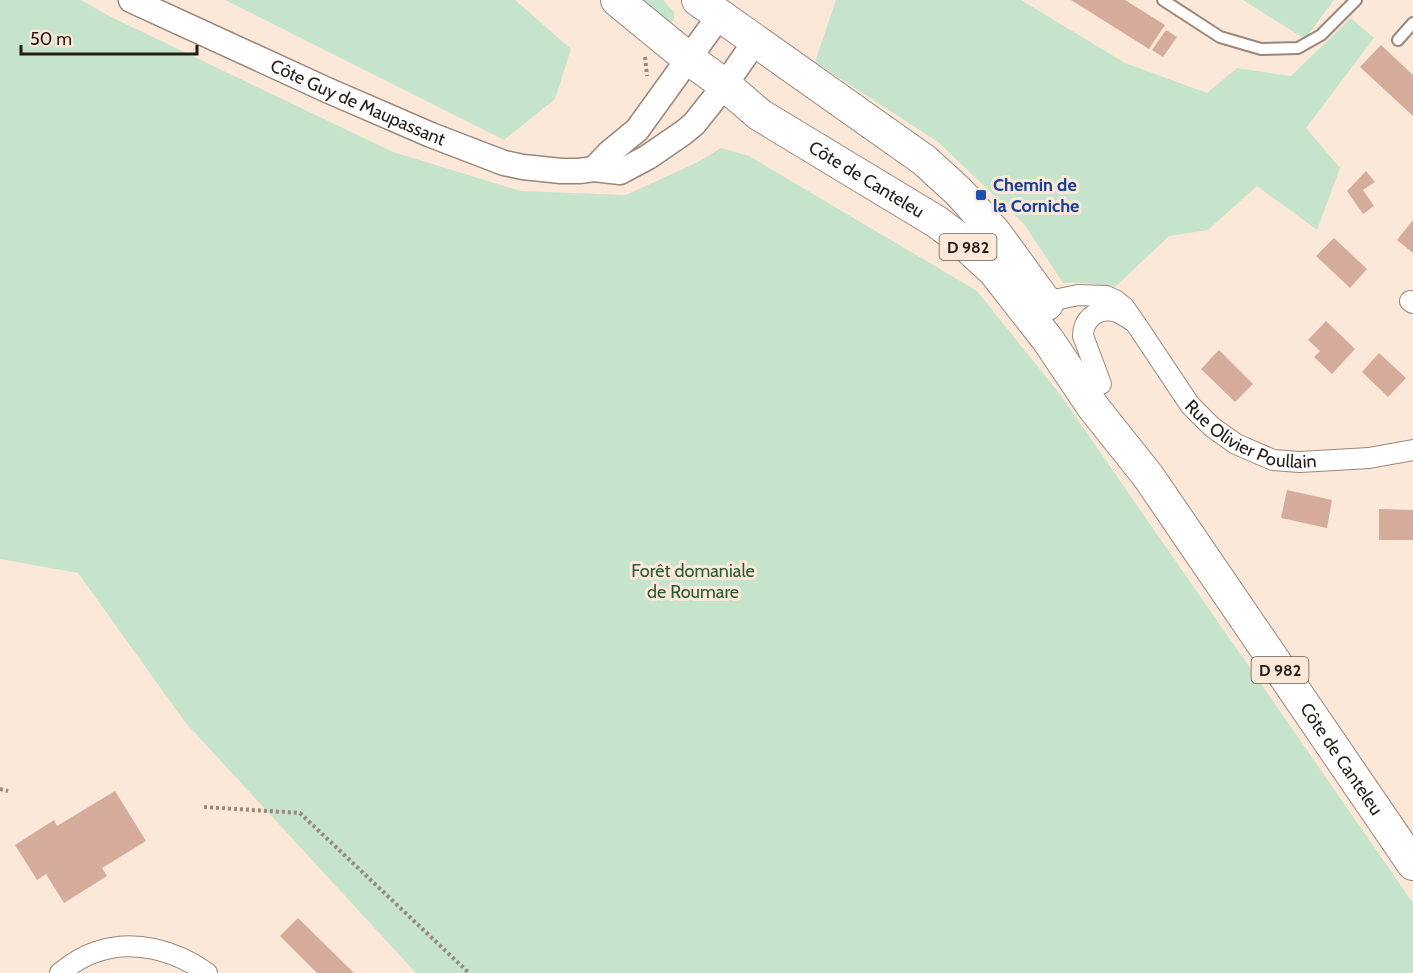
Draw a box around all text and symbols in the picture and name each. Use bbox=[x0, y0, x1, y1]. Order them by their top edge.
scale bar bbox=[21, 18, 196, 56]
text: 50 m bbox=[30, 28, 72, 50]
street label: Côte Guy de Maupassant bbox=[267, 55, 448, 150]
street label: Côte de Canteleu bbox=[805, 136, 928, 223]
place label: Chemin de la Corniche bbox=[993, 174, 1079, 217]
marker: Chemin de la Corniche bbox=[974, 188, 988, 202]
road number: D 982 bbox=[940, 234, 996, 260]
street label: Rue Olivier Poullain bbox=[1180, 395, 1317, 473]
park label: Forêt domaniale de Roumare bbox=[631, 560, 755, 603]
road number: D 982 bbox=[1252, 657, 1308, 683]
street label: Côte de Canteleu bbox=[1295, 699, 1387, 819]

